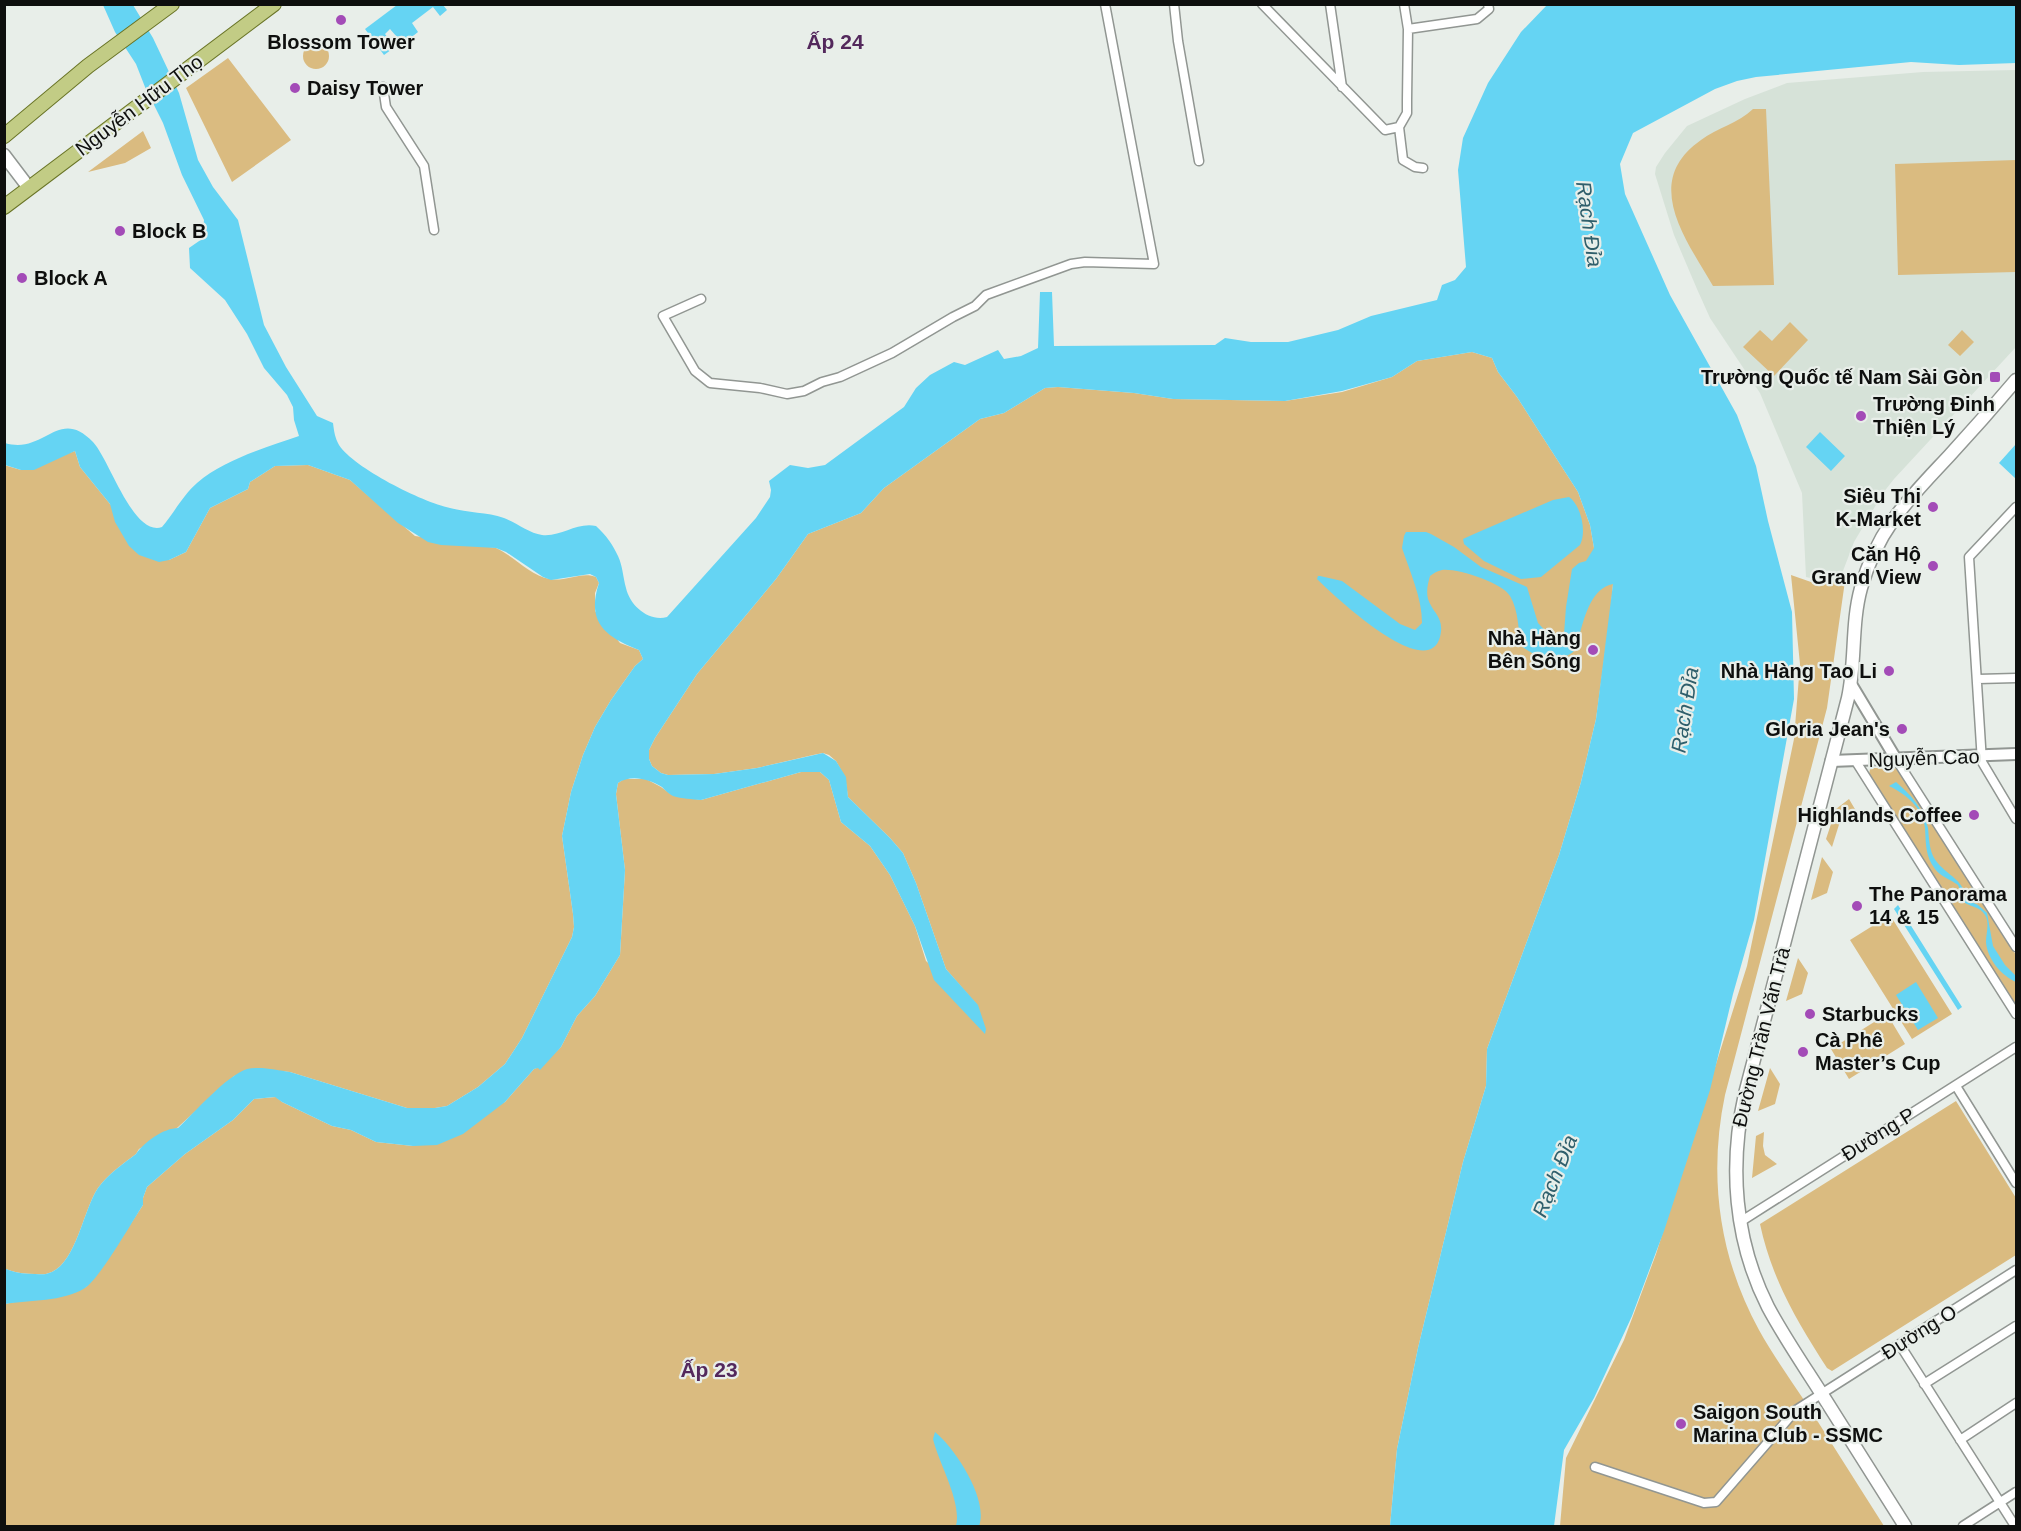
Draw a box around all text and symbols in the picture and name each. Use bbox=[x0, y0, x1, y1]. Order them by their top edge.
marker: Blossom Tower bbox=[334, 13, 348, 27]
district label: Ấp 24 bbox=[806, 30, 864, 53]
place label: Blossom Tower bbox=[267, 31, 415, 53]
street label: Nguyễn Hữu Thọ bbox=[71, 50, 207, 160]
place label: Daisy Tower bbox=[307, 77, 424, 99]
marker: Daisy Tower bbox=[288, 81, 302, 95]
water label: Rạch Đỉa bbox=[1572, 180, 1607, 268]
place label: Block B bbox=[132, 220, 206, 242]
marker: Block B bbox=[113, 224, 127, 238]
place label: Block A bbox=[34, 267, 108, 289]
marker: Block A bbox=[15, 271, 29, 285]
place label: Trường Quốc tế Nam Sài Gòn bbox=[1701, 366, 1983, 388]
marker: Trường Quốc tế Nam Sài Gòn bbox=[1988, 370, 2002, 384]
place label: Trường Đinh Thiện Lý bbox=[1873, 393, 1995, 438]
marker: Trường Đinh Thiện Lý bbox=[1854, 409, 1868, 423]
place label: Siêu Thị K-Market bbox=[1835, 485, 1921, 530]
marker: Siêu Thị K-Market bbox=[1926, 500, 1940, 514]
place label: Căn Hộ Grand View bbox=[1811, 543, 1921, 588]
marker: Căn Hộ Grand View bbox=[1926, 559, 1940, 573]
place label: Nhà Hàng Bên Sông bbox=[1488, 627, 1581, 672]
marker: Nhà Hàng Bên Sông bbox=[1586, 643, 1600, 657]
place label: Nhà Hàng Tao Li bbox=[1721, 660, 1877, 682]
marker: Nhà Hàng Tao Li bbox=[1882, 664, 1896, 678]
water label: Rạch Đỉa bbox=[1666, 665, 1703, 754]
place label: Gloria Jean's bbox=[1765, 718, 1890, 740]
marker: Gloria Jean's bbox=[1895, 722, 1909, 736]
street label: Nguyễn Cao bbox=[1868, 745, 1980, 771]
place label: Highlands Coffee bbox=[1798, 804, 1962, 826]
marker: Highlands Coffee bbox=[1967, 808, 1981, 822]
place label: The Panorama 14 & 15 bbox=[1869, 883, 2008, 928]
marker: The Panorama 14 & 15 bbox=[1850, 899, 1864, 913]
street label: Đường Trần Văn Trà bbox=[1728, 944, 1794, 1129]
place label: Starbucks bbox=[1822, 1003, 1919, 1025]
marker: Starbucks bbox=[1803, 1007, 1817, 1021]
place label: Cà Phê Master’s Cup bbox=[1815, 1029, 1941, 1074]
marker: Cà Phê Master’s Cup bbox=[1796, 1045, 1810, 1059]
street label: Đường P bbox=[1837, 1103, 1919, 1165]
water label: Rạch Đỉa bbox=[1528, 1131, 1581, 1220]
street label: Đường O bbox=[1877, 1300, 1961, 1364]
district label: Ấp 23 bbox=[680, 1358, 738, 1381]
place label: Saigon South Marina Club - SSMC bbox=[1693, 1401, 1883, 1446]
marker: Saigon South Marina Club - SSMC bbox=[1674, 1417, 1688, 1431]

